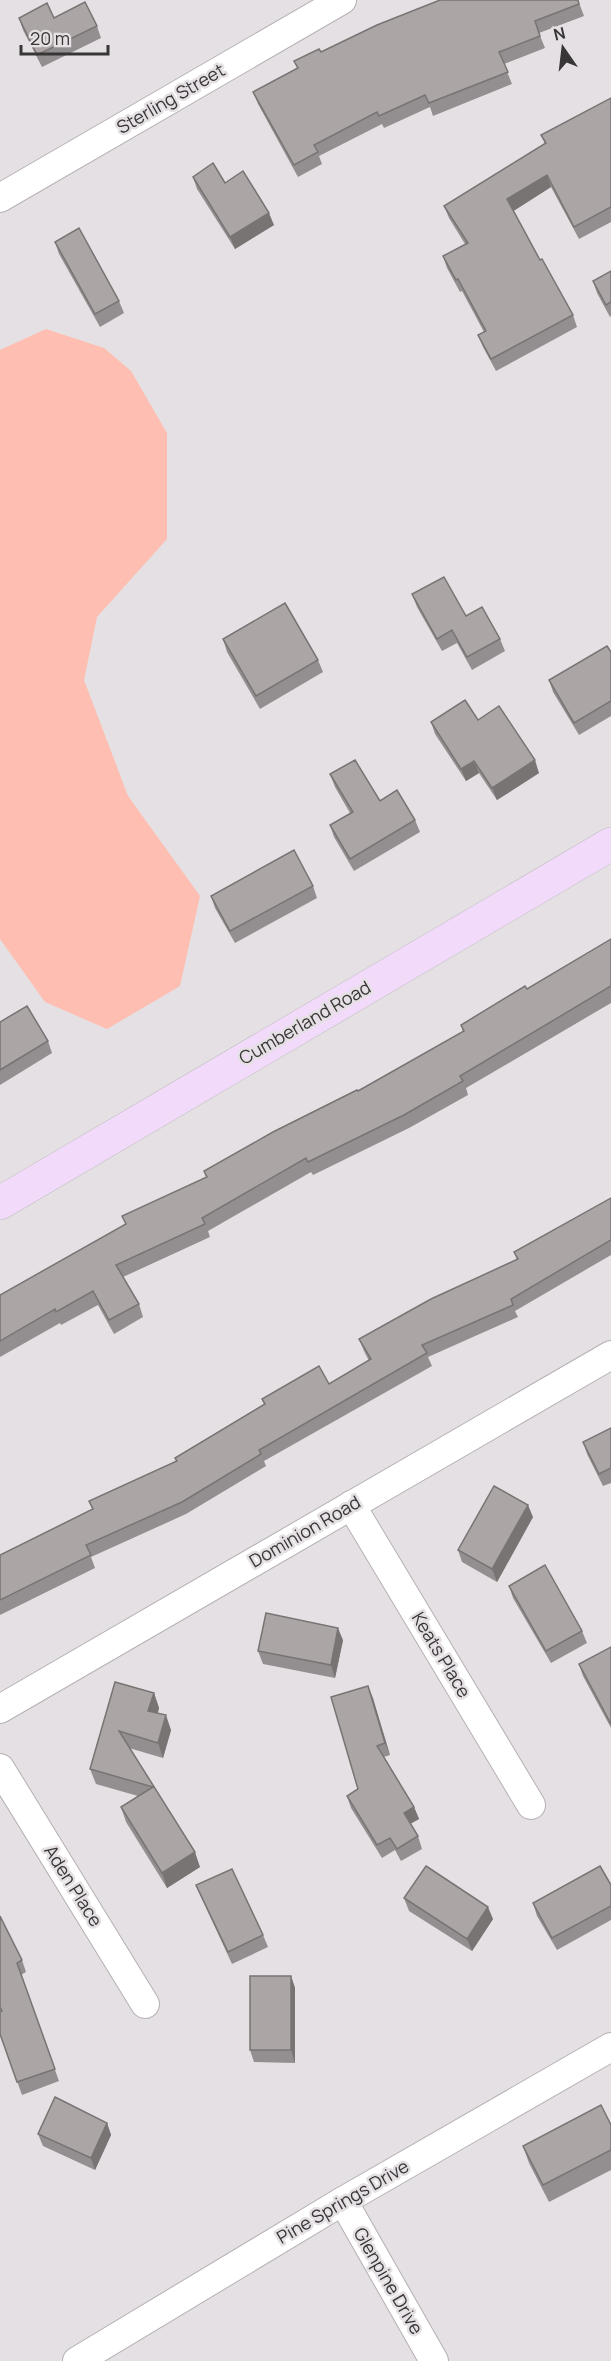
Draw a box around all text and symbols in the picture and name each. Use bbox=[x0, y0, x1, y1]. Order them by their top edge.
scale bar bbox=[21, 18, 108, 56]
north arrow bbox=[533, 18, 593, 78]
text: N bbox=[551, 21, 568, 46]
text: 20 m bbox=[30, 26, 70, 50]
street label: Sterling Street bbox=[112, 57, 229, 139]
street label: Cumberland Road bbox=[234, 975, 375, 1070]
street label: Dominion Road bbox=[245, 1490, 364, 1573]
street label: Keats Place bbox=[407, 1607, 477, 1702]
street label: Aden Place bbox=[39, 1840, 108, 1931]
street label: Pine Springs Drive bbox=[272, 2154, 413, 2249]
street label: Glenpine Drive bbox=[349, 2223, 429, 2338]

